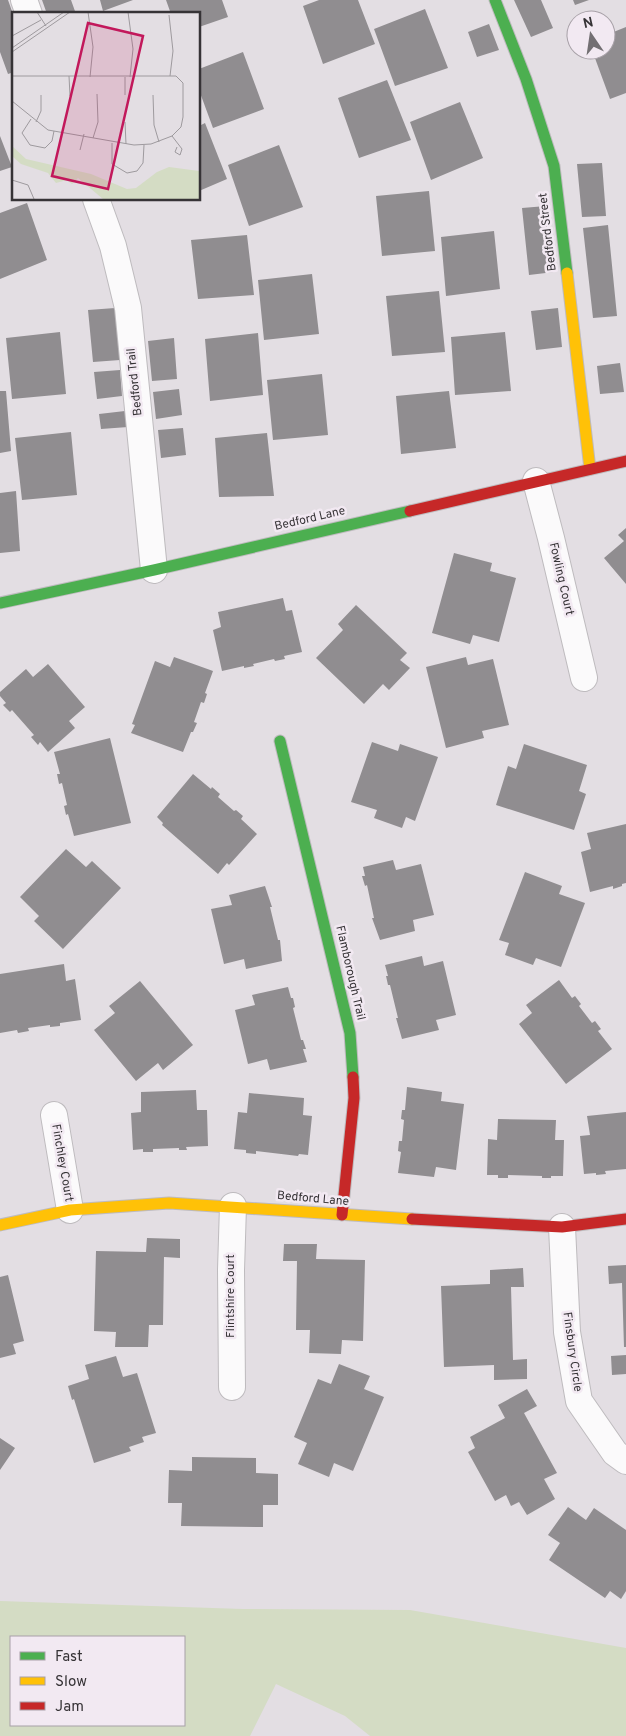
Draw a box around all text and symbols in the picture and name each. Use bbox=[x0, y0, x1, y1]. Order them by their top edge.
north arrow bbox=[566, 10, 616, 60]
inset map bbox=[12, 12, 200, 200]
text: N bbox=[582, 14, 595, 33]
street label: Bedford Street bbox=[535, 192, 561, 272]
street label: Bedford Trail bbox=[123, 347, 147, 417]
street label: Bedford Lane bbox=[273, 503, 347, 535]
street label: Fowling Court bbox=[545, 541, 577, 617]
street label: Flamborough Trail bbox=[331, 924, 369, 1022]
street label: Finchley Court bbox=[47, 1123, 77, 1203]
street label: Bedford Lane bbox=[276, 1188, 350, 1210]
street label: Flintshire Court bbox=[223, 1254, 239, 1338]
street label: Finsbury Circle bbox=[558, 1311, 586, 1393]
legend bbox=[10, 1636, 185, 1726]
text: Fast bbox=[55, 1648, 83, 1667]
text: Slow bbox=[55, 1673, 87, 1692]
text: Jam bbox=[55, 1698, 84, 1717]

